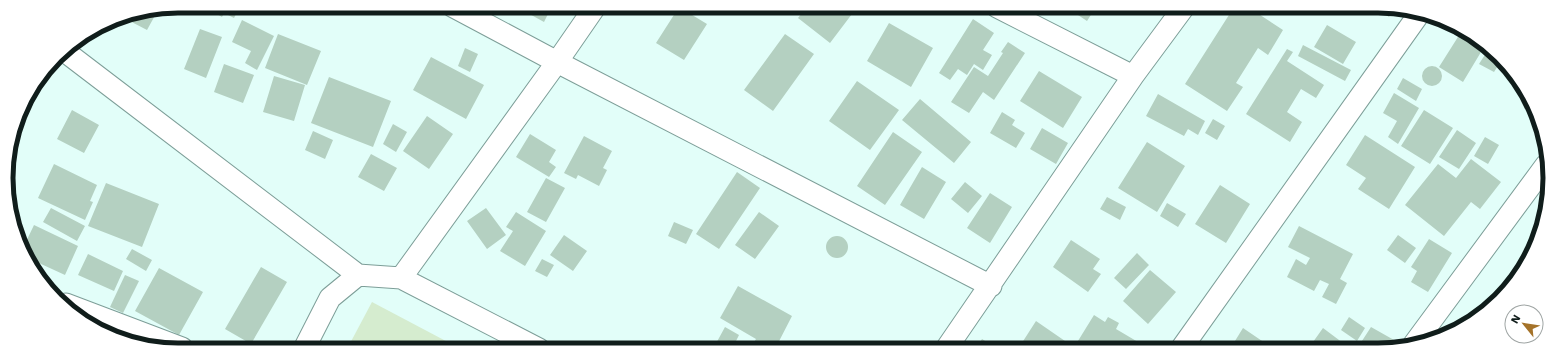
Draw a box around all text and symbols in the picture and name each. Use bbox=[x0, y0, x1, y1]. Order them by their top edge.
north arrow bbox=[1504, 304, 1544, 344]
text: N bbox=[1508, 312, 1523, 326]

